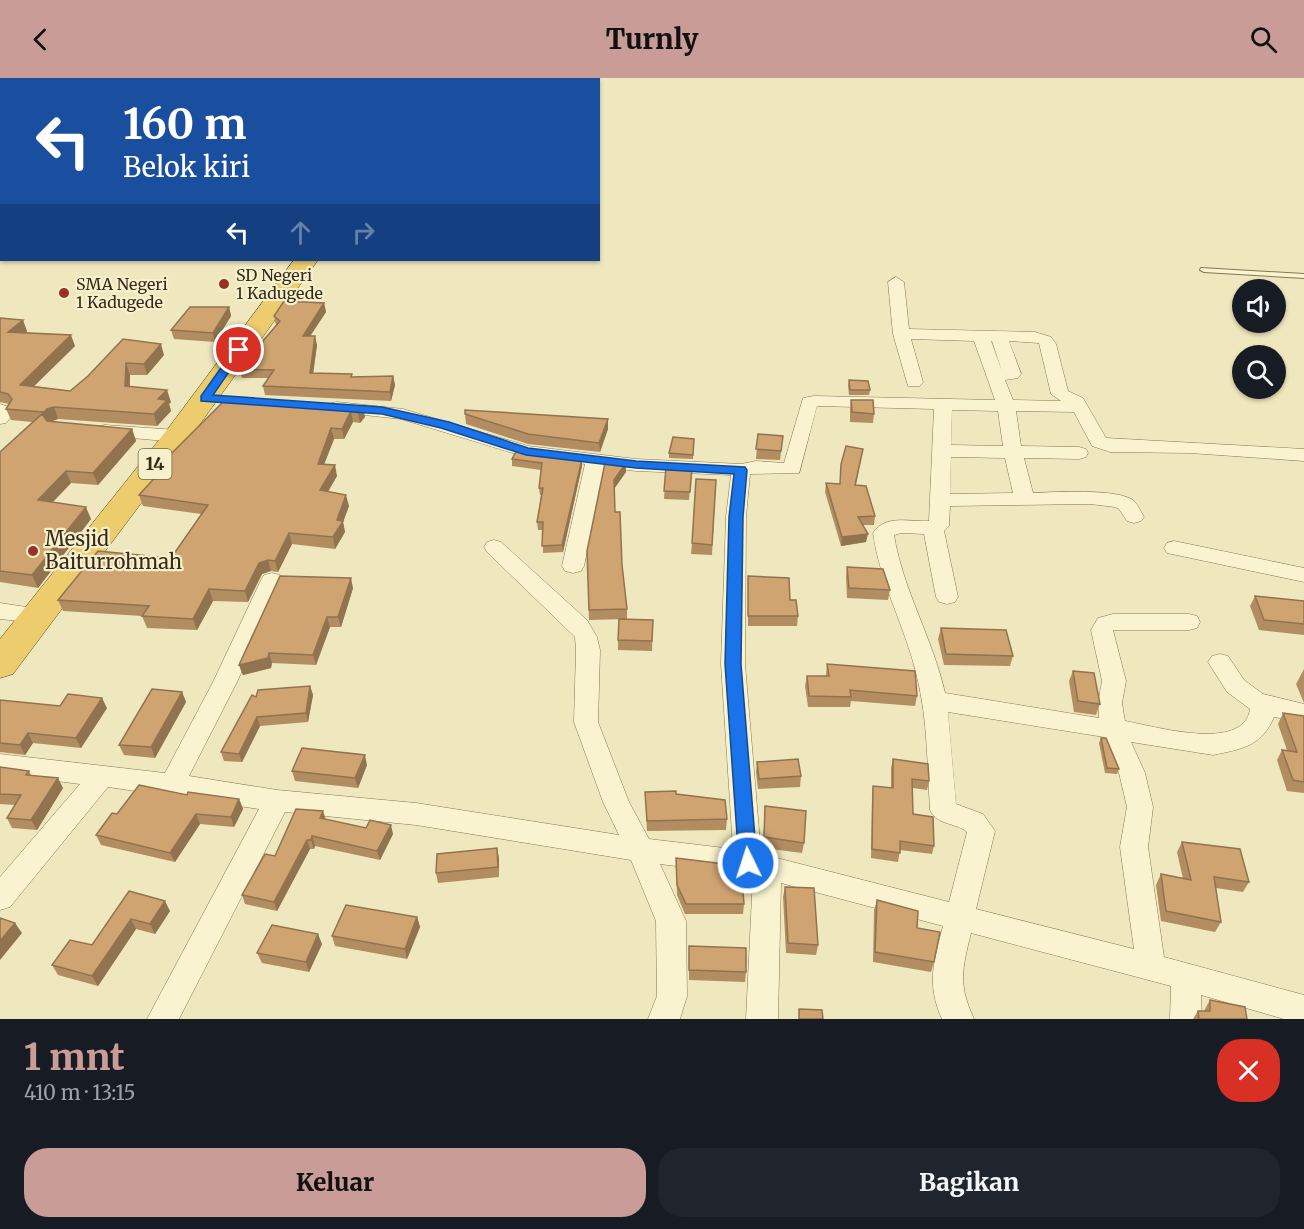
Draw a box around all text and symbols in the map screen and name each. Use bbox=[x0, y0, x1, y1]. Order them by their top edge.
text: Turnly bbox=[606, 22, 698, 56]
icon: back bbox=[24, 23, 57, 56]
icon: search bbox=[1247, 23, 1280, 56]
text: 160 m bbox=[123, 98, 247, 150]
icon: left bbox=[24, 102, 102, 180]
text: Belok kiri bbox=[123, 150, 250, 184]
icon: left bbox=[221, 216, 254, 249]
icon: ahead bbox=[284, 216, 317, 249]
icon: right bbox=[347, 216, 380, 249]
place label: SD Negeri 1 Kadugede bbox=[236, 265, 323, 303]
place label: SMA Negeri 1 Kadugede bbox=[76, 274, 168, 312]
marker: SD Negeri 1 Kadugede bbox=[217, 277, 231, 291]
map controls bbox=[1232, 279, 1286, 399]
button: sound bbox=[1232, 279, 1286, 333]
marker: SMA Negeri 1 Kadugede bbox=[57, 286, 71, 300]
pin bbox=[213, 324, 264, 375]
icon: arrive bbox=[222, 333, 255, 366]
button: search bbox=[1232, 345, 1286, 399]
road number: 14 bbox=[138, 449, 172, 479]
place label: Mesjid Baiturrohmah bbox=[45, 526, 182, 574]
marker: Mesjid Baiturrohmah bbox=[26, 544, 40, 558]
position arrow bbox=[716, 831, 780, 895]
text: 1 mnt bbox=[24, 1035, 125, 1080]
button: close bbox=[1217, 1039, 1280, 1102]
text: 410 m · 13:15 bbox=[24, 1080, 135, 1105]
button: Keluar bbox=[24, 1148, 646, 1217]
button: Bagikan bbox=[658, 1148, 1280, 1217]

